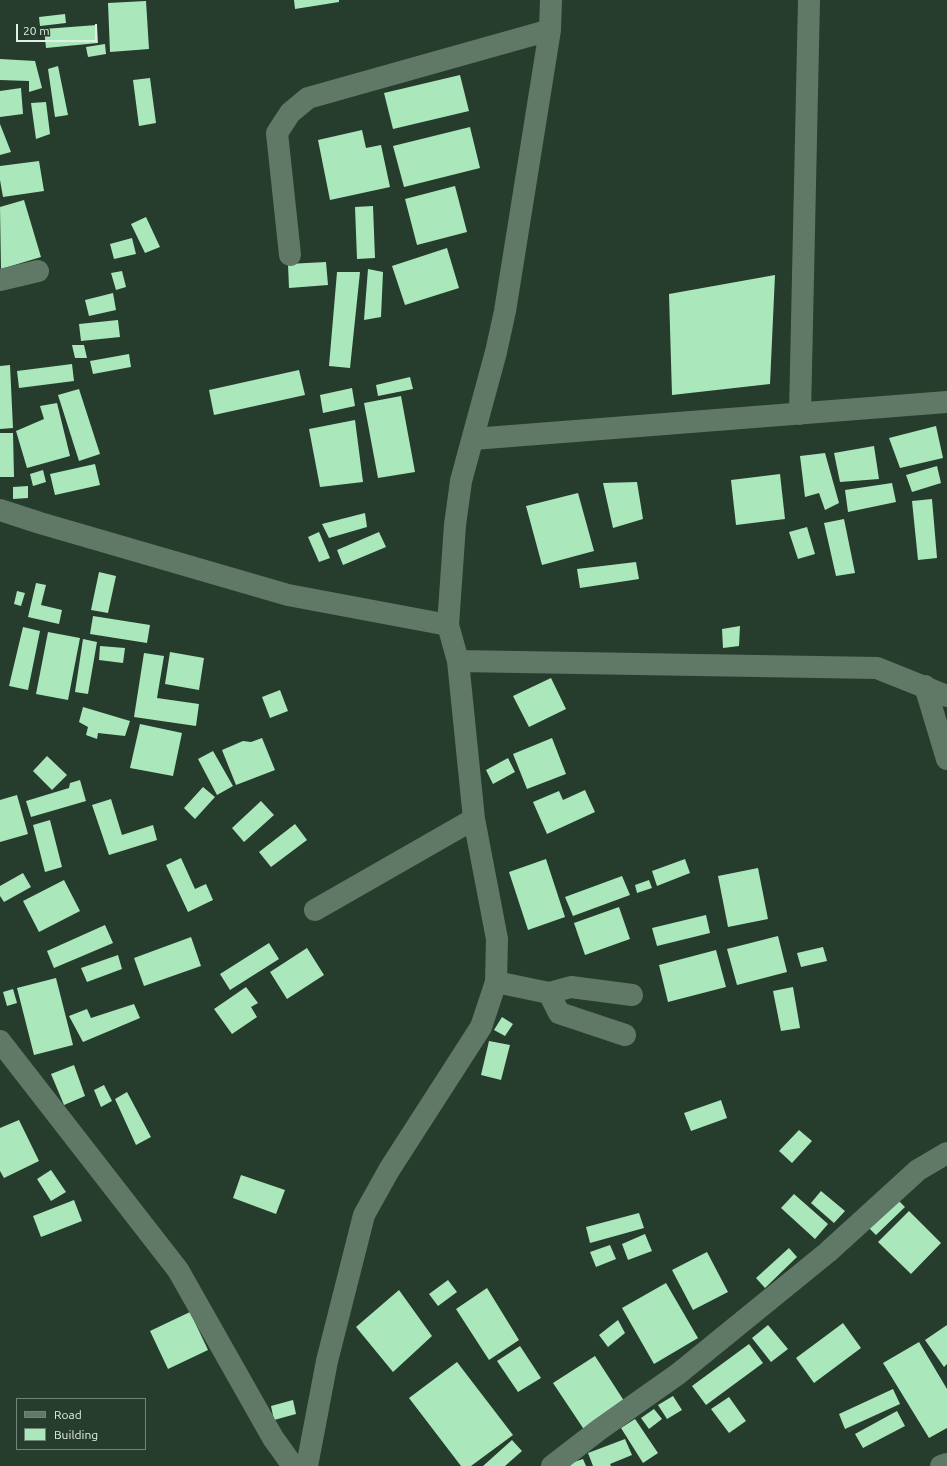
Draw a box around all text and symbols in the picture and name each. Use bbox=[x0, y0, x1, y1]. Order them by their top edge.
scale bar bbox=[18, 16, 99, 42]
text: 20 m bbox=[23, 24, 50, 37]
legend bbox=[16, 1398, 146, 1450]
text: Road bbox=[54, 1408, 82, 1421]
text: Building bbox=[54, 1428, 98, 1441]

